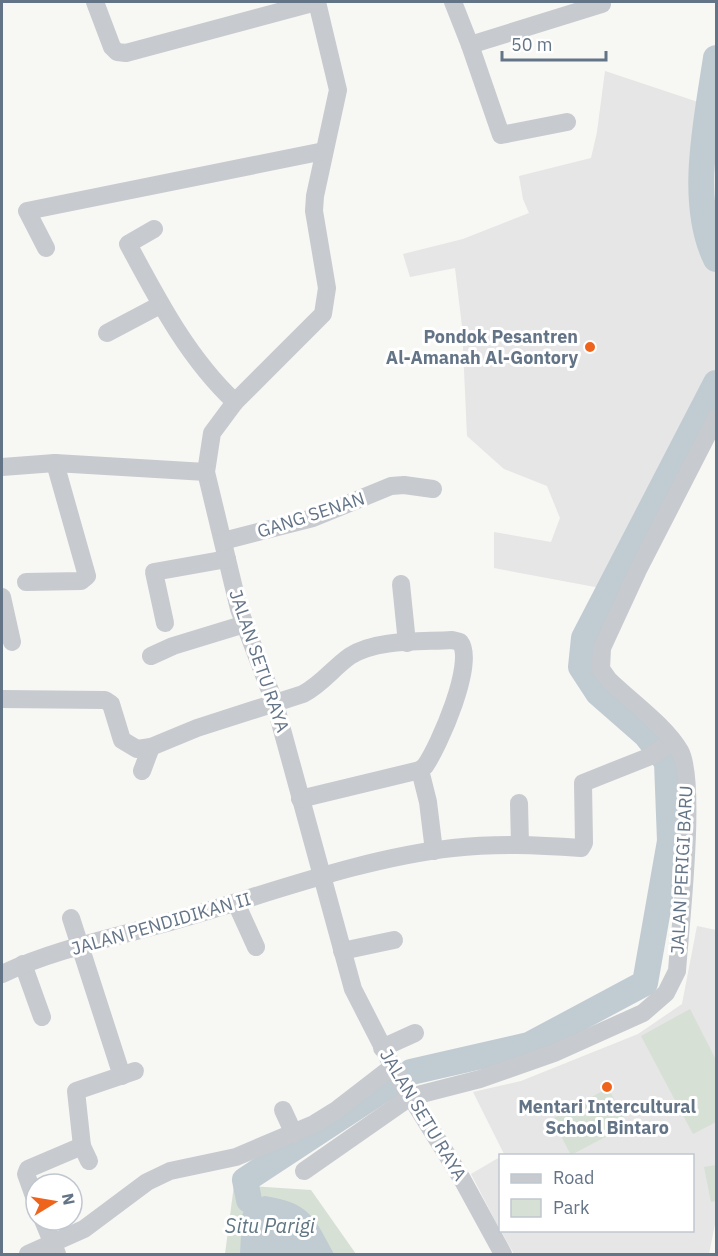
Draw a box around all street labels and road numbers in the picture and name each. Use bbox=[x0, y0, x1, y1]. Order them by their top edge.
street label: GANG SENAN bbox=[254, 486, 367, 543]
street label: JALAN SETU RAYA bbox=[224, 586, 295, 736]
street label: JALAN PERIGI BARU bbox=[666, 785, 697, 955]
street label: JALAN PENDIDIKAN II bbox=[69, 887, 253, 960]
street label: JALAN SETU RAYA bbox=[375, 1045, 472, 1185]

